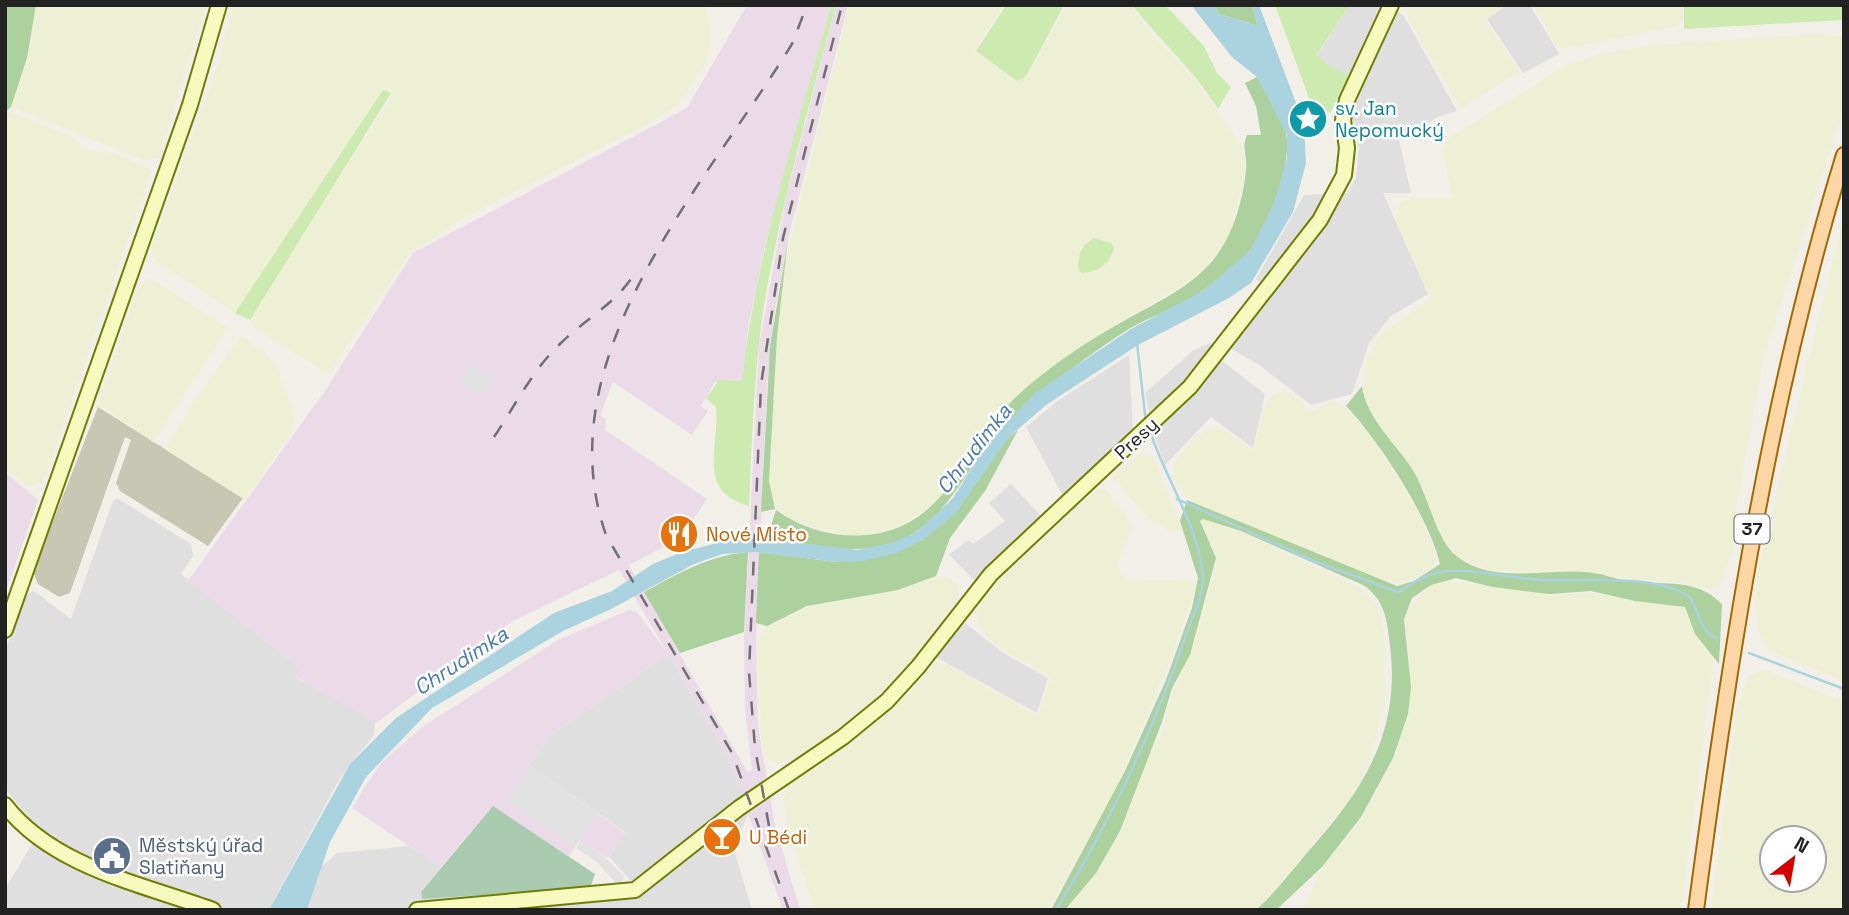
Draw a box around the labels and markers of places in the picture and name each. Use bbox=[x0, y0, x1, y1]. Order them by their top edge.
place label: sv. Jan Nepomucký bbox=[1335, 96, 1444, 143]
place icon: sv. Jan Nepomucký bbox=[1287, 98, 1329, 140]
restaurant icon: Nové Místo bbox=[658, 513, 700, 555]
place label: Nové Místo bbox=[706, 522, 807, 547]
bar icon: U Bédi bbox=[701, 816, 743, 858]
place label: U Bédi bbox=[749, 825, 807, 850]
place label: Městský úřad Slatiňany bbox=[139, 833, 263, 880]
public building icon: Městský úřad Slatiňany bbox=[91, 835, 133, 877]

